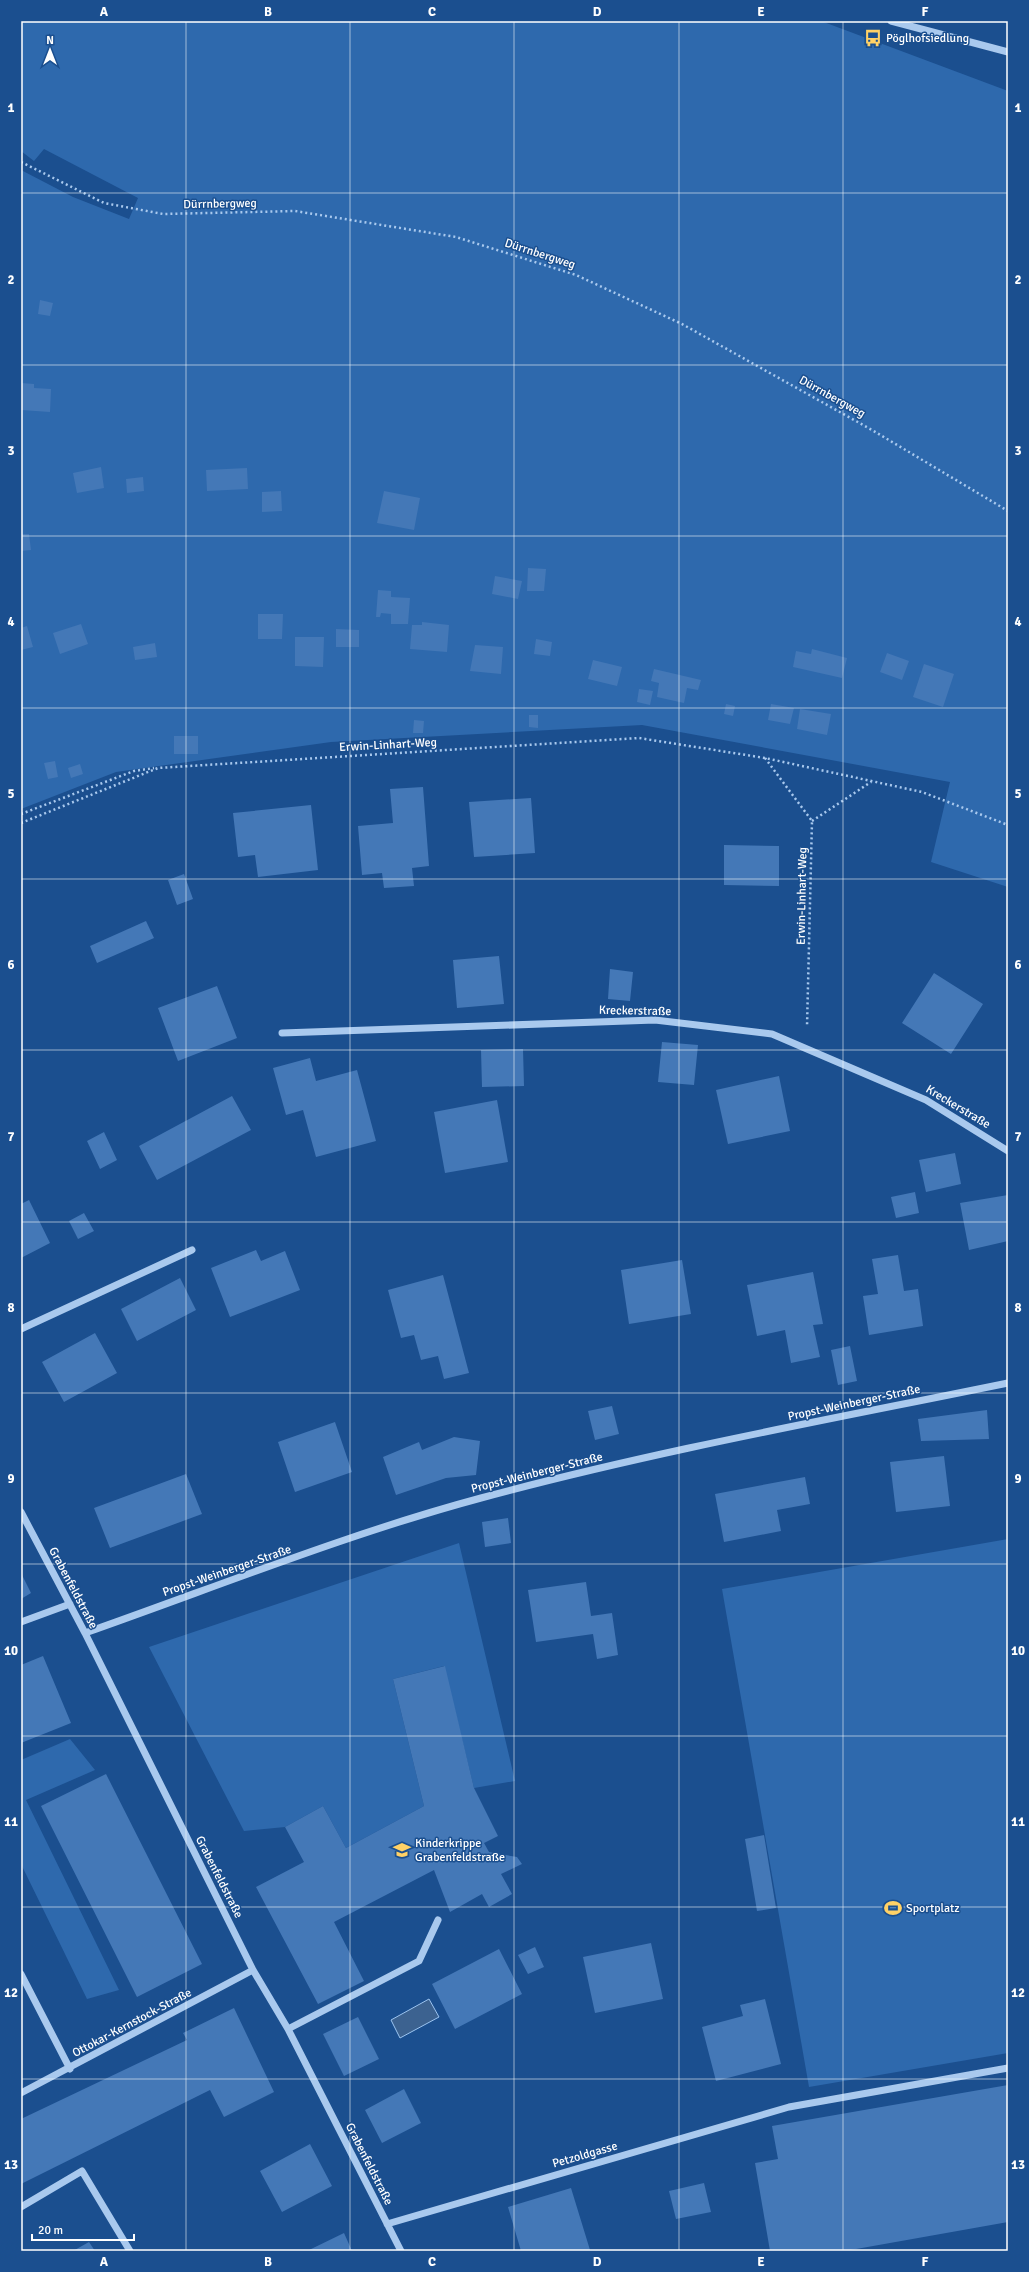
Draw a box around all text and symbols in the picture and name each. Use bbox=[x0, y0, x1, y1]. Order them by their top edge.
text: A bbox=[100, 4, 109, 20]
text: B bbox=[264, 4, 272, 20]
text: C bbox=[428, 4, 436, 20]
text: D bbox=[593, 4, 602, 20]
text: E bbox=[757, 4, 765, 20]
text: F bbox=[922, 4, 929, 20]
bus stop icon: Pöglhofsiedlung bbox=[863, 28, 883, 48]
north arrow bbox=[30, 30, 70, 70]
place label: Pöglhofsiedlung bbox=[886, 31, 969, 46]
text: N bbox=[46, 34, 54, 47]
text: 1 bbox=[7, 100, 15, 116]
text: 1 bbox=[1014, 100, 1022, 116]
street label: Dürrnbergweg bbox=[183, 196, 257, 212]
street label: Dürrnbergweg bbox=[503, 236, 577, 272]
text: 2 bbox=[7, 272, 15, 288]
text: 2 bbox=[1014, 272, 1022, 288]
street label: Dürrnbergweg bbox=[796, 373, 868, 421]
text: 3 bbox=[7, 443, 15, 459]
text: 3 bbox=[1014, 443, 1022, 459]
text: 4 bbox=[7, 614, 15, 630]
text: 4 bbox=[1014, 614, 1022, 630]
street label: Erwin-Linhart-Weg bbox=[339, 735, 437, 755]
text: 5 bbox=[7, 786, 15, 802]
text: 5 bbox=[1014, 786, 1022, 802]
street label: Erwin-Linhart-Weg bbox=[794, 847, 810, 945]
text: 6 bbox=[7, 957, 15, 973]
text: 6 bbox=[1014, 957, 1022, 973]
street label: Kreckerstraße bbox=[599, 1003, 671, 1019]
street label: Kreckerstraße bbox=[923, 1082, 993, 1132]
text: 7 bbox=[7, 1129, 15, 1145]
text: 7 bbox=[1014, 1129, 1022, 1145]
text: 8 bbox=[7, 1300, 15, 1316]
text: 8 bbox=[1014, 1300, 1022, 1316]
street label: Propst-Weinberger-Straße bbox=[786, 1382, 922, 1424]
street label: Propst-Weinberger-Straße bbox=[470, 1449, 604, 1497]
text: 9 bbox=[7, 1471, 15, 1487]
text: 9 bbox=[1014, 1471, 1022, 1487]
street label: Propst-Weinberger-Straße bbox=[161, 1542, 293, 1600]
street label: Grabenfeldstraße bbox=[45, 1545, 101, 1631]
text: 10 bbox=[4, 1643, 18, 1659]
text: 10 bbox=[1011, 1643, 1025, 1659]
text: 11 bbox=[4, 1814, 18, 1830]
text: 11 bbox=[1011, 1814, 1025, 1830]
street label: Grabenfeldstraße bbox=[192, 1833, 246, 1921]
place label: Kinderkrippe Grabenfeldstraße bbox=[415, 1836, 505, 1865]
school or university icon: Kinderkrippe Grabenfeldstraße bbox=[392, 1840, 412, 1860]
sports icon: Sportplatz bbox=[883, 1898, 903, 1918]
place label: Sportplatz bbox=[906, 1901, 960, 1916]
text: 12 bbox=[4, 1985, 18, 2001]
street label: Ottokar-Kernstock-Straße bbox=[70, 1985, 194, 2061]
text: 12 bbox=[1011, 1985, 1025, 2001]
street label: Grabenfeldstraße bbox=[342, 2120, 396, 2208]
street label: Petzoldgasse bbox=[551, 2139, 619, 2171]
text: 13 bbox=[4, 2157, 18, 2173]
text: 13 bbox=[1011, 2157, 1025, 2173]
scale bar bbox=[32, 2216, 134, 2242]
text: 20 m bbox=[38, 2223, 63, 2238]
text: A bbox=[100, 2254, 109, 2270]
text: B bbox=[264, 2254, 272, 2270]
text: C bbox=[428, 2254, 436, 2270]
text: D bbox=[593, 2254, 602, 2270]
text: E bbox=[757, 2254, 765, 2270]
text: F bbox=[922, 2254, 929, 2270]

